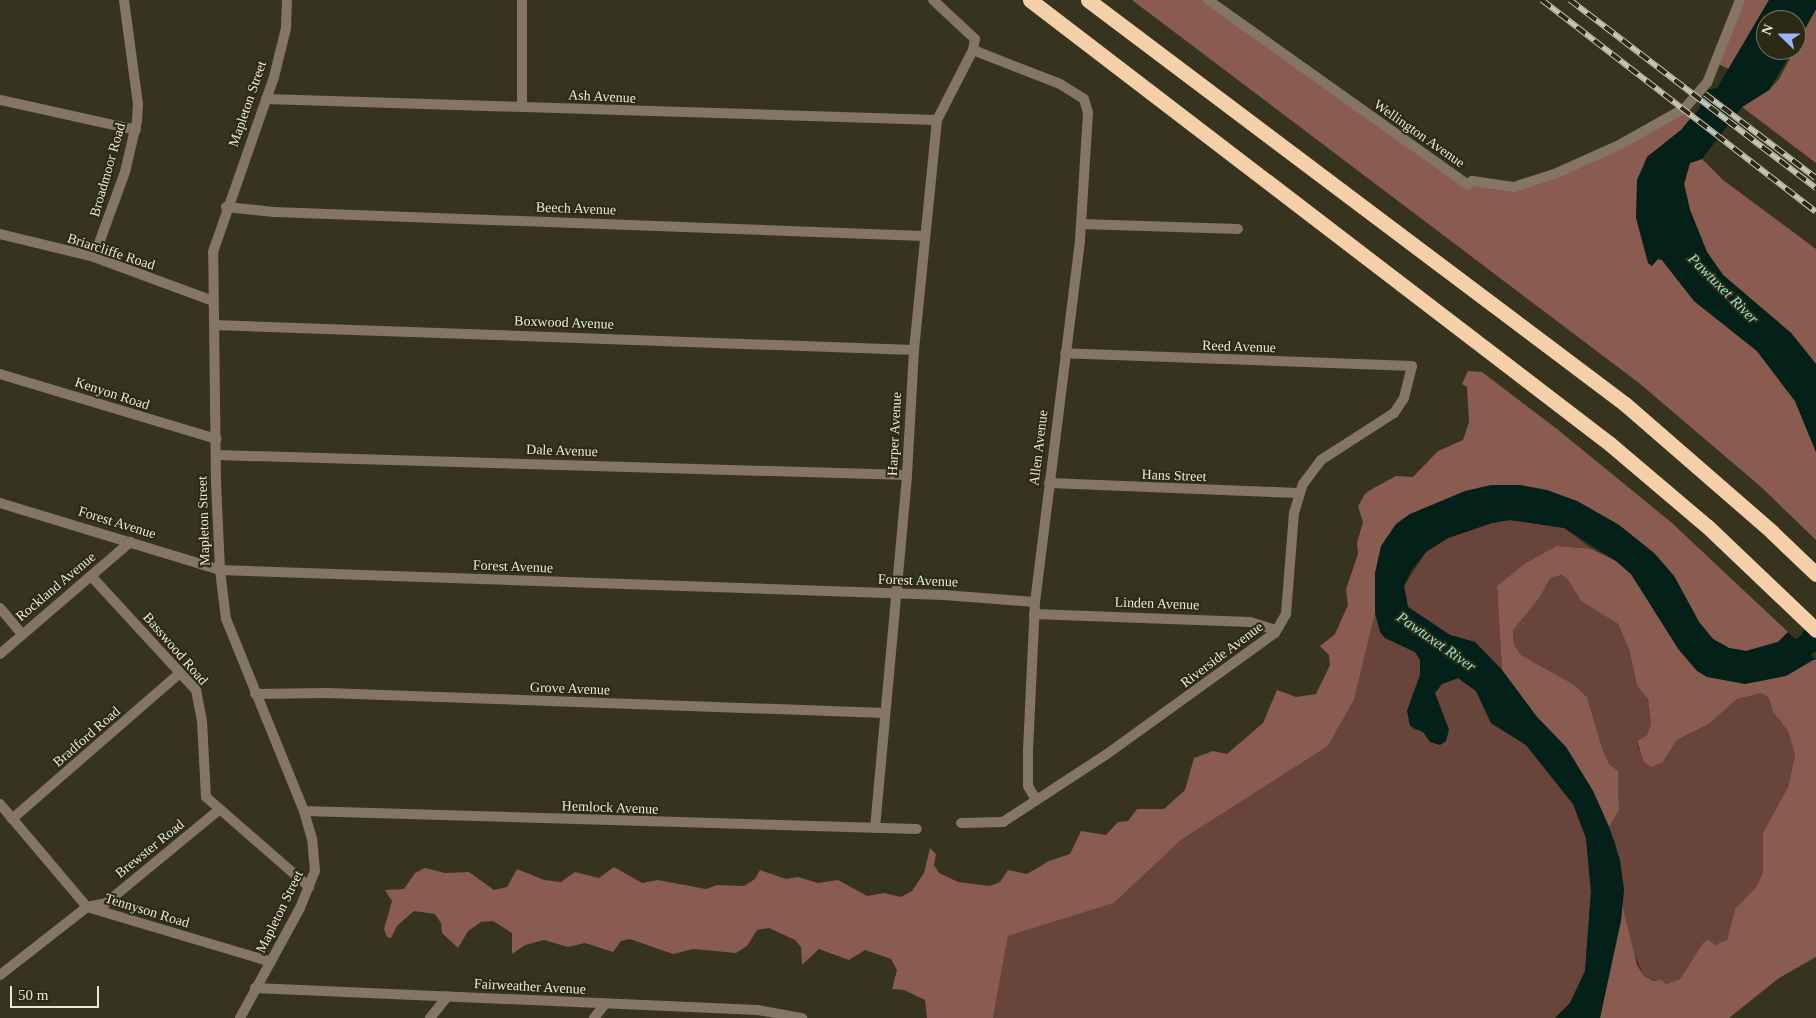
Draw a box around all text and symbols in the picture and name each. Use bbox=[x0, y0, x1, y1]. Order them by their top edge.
north arrow bbox=[1756, 10, 1806, 60]
text: N bbox=[1759, 22, 1776, 37]
street label: Mapleton Street bbox=[225, 59, 271, 149]
street label: Ash Avenue bbox=[567, 87, 637, 107]
street label: Wellington Avenue bbox=[1370, 96, 1468, 172]
street label: Broadmoor Road bbox=[87, 121, 129, 219]
street label: Beech Avenue bbox=[535, 199, 617, 219]
street label: Briarcliffe Road bbox=[65, 230, 157, 274]
water label: Pawtuxet River bbox=[1684, 250, 1762, 328]
street label: Boxwood Avenue bbox=[514, 313, 614, 333]
street label: Reed Avenue bbox=[1201, 337, 1277, 357]
street label: Kenyon Road bbox=[73, 374, 151, 414]
street label: Harper Avenue bbox=[884, 391, 906, 477]
street label: Allen Avenue bbox=[1026, 409, 1052, 487]
street label: Dale Avenue bbox=[526, 441, 598, 461]
street label: Hans Street bbox=[1141, 466, 1207, 486]
street label: Mapleton Street bbox=[194, 476, 214, 566]
street label: Forest Avenue bbox=[76, 503, 158, 543]
street label: Rockland Avenue bbox=[12, 549, 100, 625]
street label: Forest Avenue bbox=[472, 557, 554, 577]
street label: Forest Avenue bbox=[877, 571, 959, 591]
street label: Linden Avenue bbox=[1114, 594, 1200, 614]
water label: Pawtuxet River bbox=[1393, 608, 1479, 676]
street label: Basswood Road bbox=[139, 609, 211, 689]
street label: Riverside Avenue bbox=[1177, 618, 1267, 692]
street label: Grove Avenue bbox=[529, 679, 611, 699]
street label: Bradford Road bbox=[50, 703, 124, 771]
street label: Hemlock Avenue bbox=[561, 798, 659, 818]
street label: Brewster Road bbox=[112, 816, 188, 882]
street label: Mapleton Street bbox=[253, 868, 307, 956]
street label: Tennyson Road bbox=[103, 890, 191, 932]
scale bar bbox=[12, 976, 101, 1008]
street label: Fairweather Avenue bbox=[473, 976, 587, 998]
text: 50 m bbox=[18, 987, 48, 1003]

